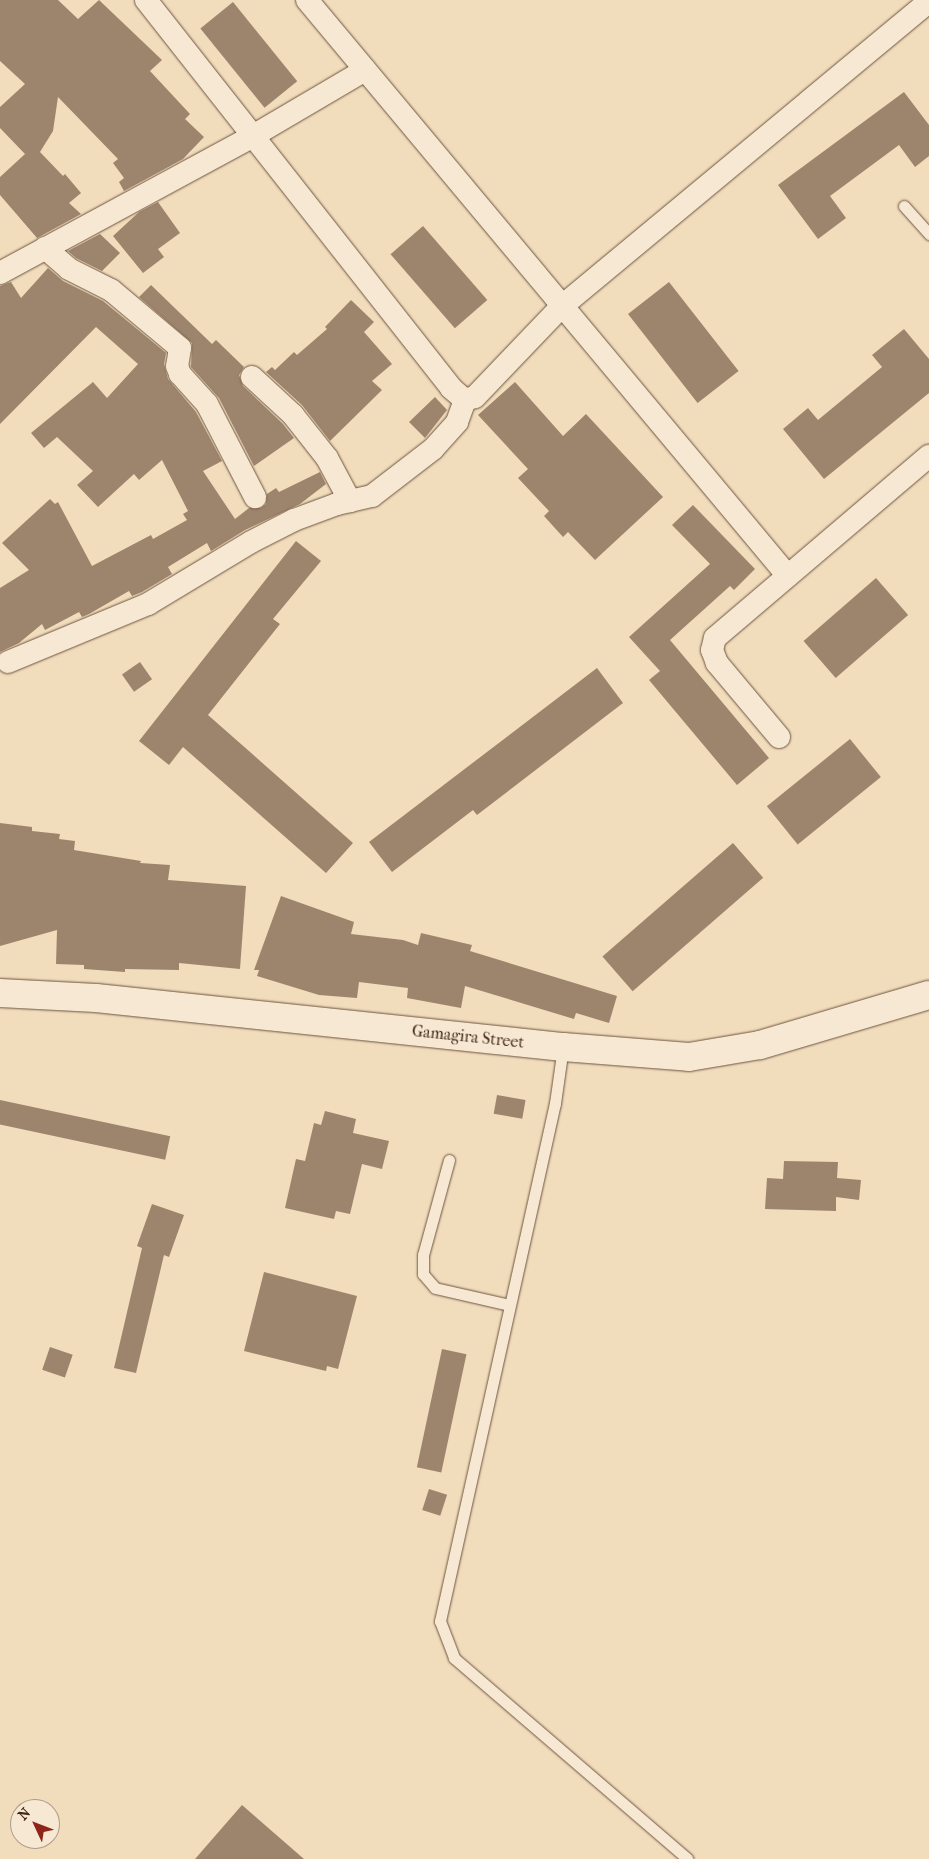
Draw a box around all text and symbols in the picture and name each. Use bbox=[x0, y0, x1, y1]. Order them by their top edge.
street label: Gamagira Street bbox=[411, 1022, 525, 1052]
north arrow bbox=[10, 1799, 60, 1849]
text: N bbox=[15, 1804, 34, 1824]

